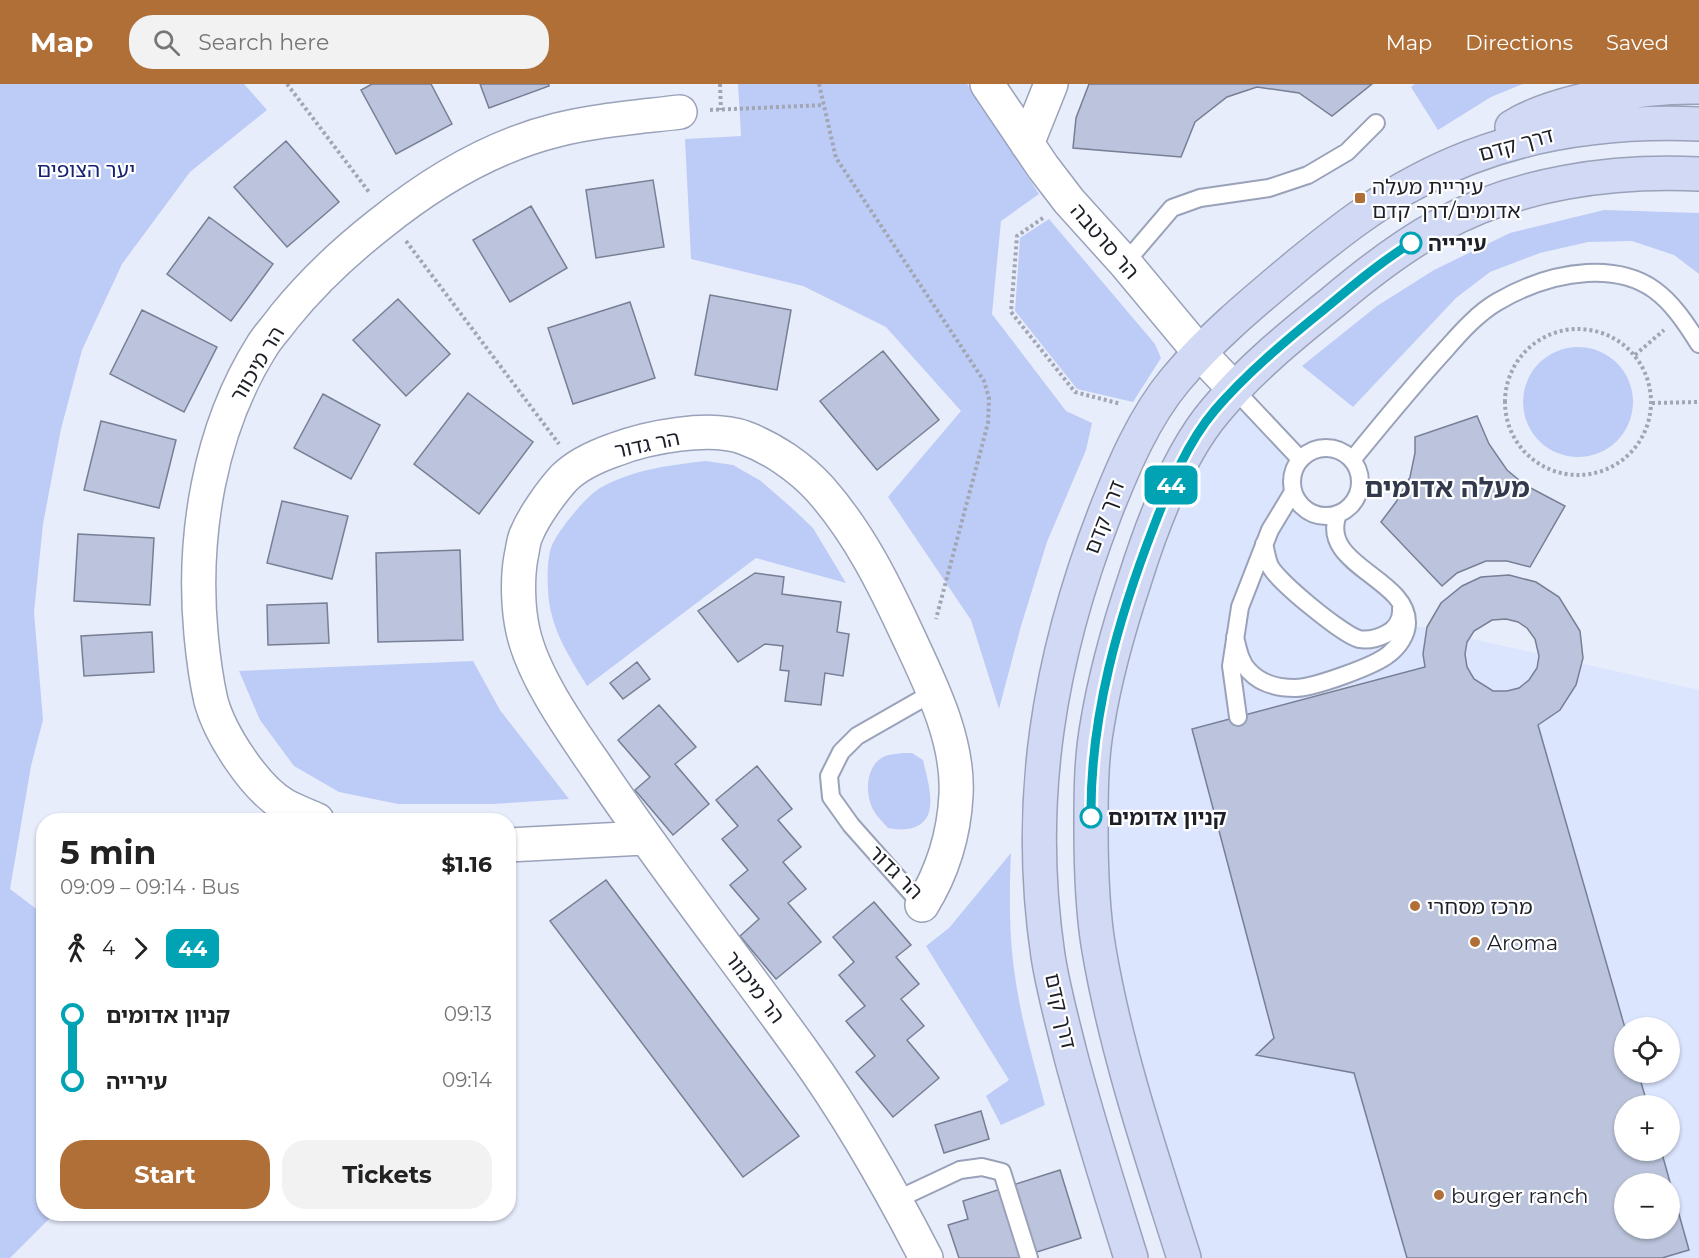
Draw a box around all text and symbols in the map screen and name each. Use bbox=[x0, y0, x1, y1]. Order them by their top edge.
search box bbox=[129, 15, 549, 69]
text: Map bbox=[30, 25, 93, 59]
icon: search bbox=[150, 26, 183, 59]
text: Search here bbox=[198, 29, 329, 56]
text: Map bbox=[1386, 30, 1432, 55]
text: Directions bbox=[1465, 30, 1573, 55]
text: Saved bbox=[1606, 30, 1669, 55]
street label: דרך קדם bbox=[1476, 122, 1556, 166]
park label: יער הצופים bbox=[37, 157, 135, 182]
place label: עיריית מעלה אדומים/דרך קדם bbox=[1372, 174, 1520, 223]
marker: עיריית מעלה אדומים/דרך קדם bbox=[1353, 191, 1367, 205]
street label: הר סרטבה bbox=[1065, 198, 1145, 284]
place label: עירייה bbox=[1428, 231, 1487, 256]
marker: עירייה bbox=[1400, 232, 1422, 254]
street label: הר מיכוור bbox=[225, 322, 289, 406]
street label: הר גדור bbox=[612, 425, 682, 463]
line badge: 44 bbox=[1144, 466, 1198, 504]
district label: מעלה אדומים bbox=[1364, 471, 1530, 504]
text: 44 bbox=[1157, 473, 1185, 498]
street label: דרך קדם bbox=[1079, 477, 1129, 557]
place label: קניון אדומים bbox=[1108, 805, 1227, 830]
marker: קניון אדומים bbox=[1080, 806, 1102, 828]
text: 5 min bbox=[60, 832, 156, 872]
street label: הר גדור bbox=[864, 840, 928, 904]
text: $1.16 bbox=[442, 851, 492, 878]
text: 09:09 – 09:14 · Bus bbox=[60, 875, 239, 899]
place label: מרכז מסחרי bbox=[1427, 894, 1533, 919]
marker: מרכז מסחרי bbox=[1408, 899, 1422, 913]
place label: Aroma bbox=[1487, 930, 1558, 955]
icon: walk bbox=[60, 932, 93, 965]
icon: forward bbox=[124, 932, 157, 965]
marker: Aroma bbox=[1468, 935, 1482, 949]
text: 4 bbox=[102, 936, 115, 960]
text: 44 bbox=[178, 936, 207, 961]
street label: הר מיכוור bbox=[720, 946, 790, 1028]
street label: דרך קדם bbox=[1040, 971, 1082, 1051]
text: קניון אדומים bbox=[106, 1002, 230, 1029]
text: 09:13 bbox=[444, 1002, 492, 1026]
map controls bbox=[1614, 1017, 1680, 1239]
button: locate bbox=[1614, 1017, 1680, 1083]
text: עירייה bbox=[106, 1068, 167, 1095]
text: 09:14 bbox=[442, 1068, 492, 1092]
button: + bbox=[1614, 1095, 1680, 1161]
button: Start bbox=[60, 1140, 270, 1209]
button: Tickets bbox=[282, 1140, 492, 1209]
button: − bbox=[1614, 1173, 1680, 1239]
place label: burger ranch bbox=[1451, 1183, 1589, 1208]
marker: burger ranch bbox=[1432, 1188, 1446, 1202]

